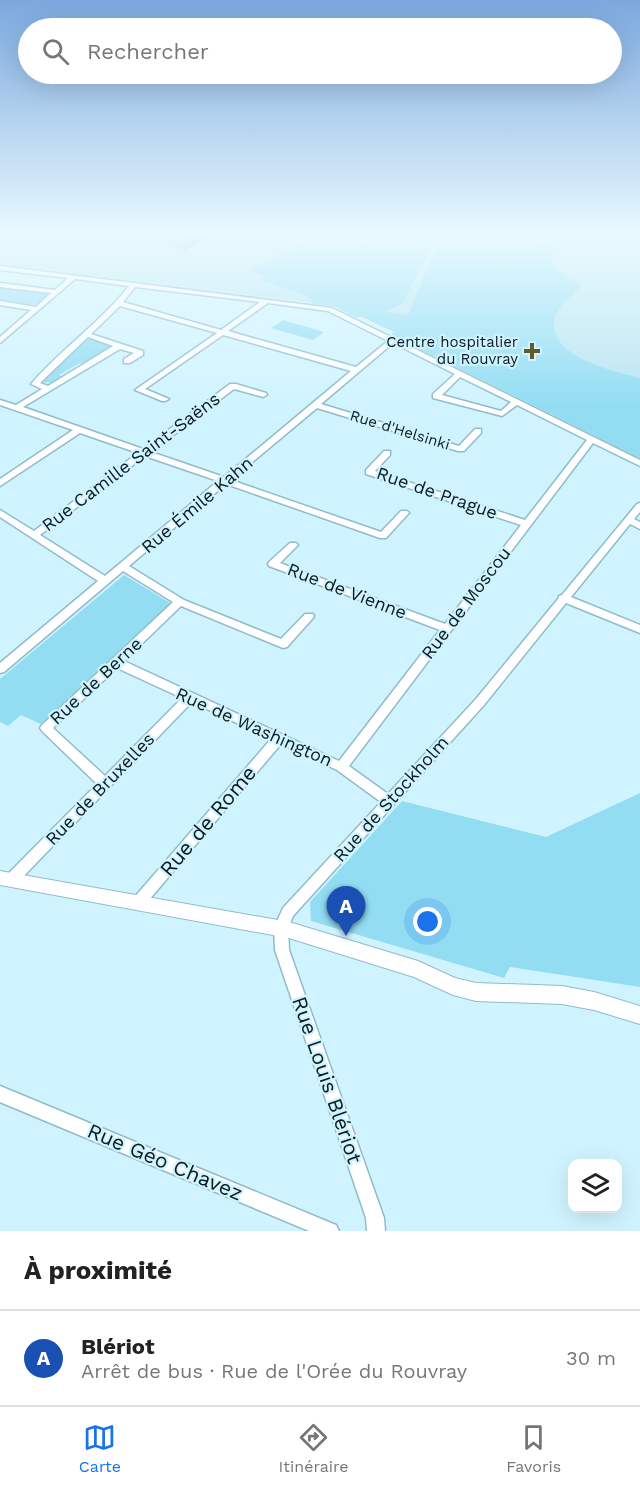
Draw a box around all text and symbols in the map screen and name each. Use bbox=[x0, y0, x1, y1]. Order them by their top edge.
search box bbox=[18, 18, 622, 84]
icon: search bbox=[39, 35, 72, 68]
text: Rechercher bbox=[87, 39, 209, 64]
place label: Centre hospitalier du Rouvray bbox=[386, 333, 518, 368]
marker: Centre hospitalier du Rouvray bbox=[523, 342, 541, 360]
street label: Rue Camille Saint-Saëns bbox=[38, 388, 224, 535]
street label: Rue d'Helsinki bbox=[348, 406, 452, 454]
street label: Rue Émile Kahn bbox=[137, 452, 257, 557]
street label: Rue de Prague bbox=[374, 462, 500, 523]
street label: Rue de Moscou bbox=[417, 543, 515, 663]
street label: Rue de Vienne bbox=[285, 558, 410, 623]
street label: Rue de Berne bbox=[45, 633, 146, 729]
street label: Rue de Washington bbox=[173, 683, 336, 771]
street label: Rue de Bruxelles bbox=[41, 728, 159, 849]
street label: Rue de Stockholm bbox=[329, 731, 453, 866]
street label: Rue de Rome bbox=[154, 760, 261, 881]
pin: A bbox=[326, 886, 366, 936]
your location bbox=[413, 907, 442, 936]
street label: Rue Louis Blériot bbox=[287, 993, 368, 1167]
street label: Rue Géo Chavez bbox=[84, 1118, 247, 1206]
map controls bbox=[568, 1159, 622, 1213]
button: layers bbox=[568, 1159, 622, 1213]
text: À proximité bbox=[24, 1255, 172, 1285]
text: Blériot bbox=[81, 1334, 155, 1359]
text: A bbox=[37, 1346, 50, 1370]
text: 30 m bbox=[566, 1346, 616, 1370]
text: Arrêt de bus · Rue de l'Orée du Rouvray bbox=[81, 1359, 467, 1383]
tab: Carte bbox=[79, 1421, 121, 1476]
tab: Itinéraire bbox=[279, 1421, 349, 1476]
tab: Favoris bbox=[506, 1421, 561, 1476]

